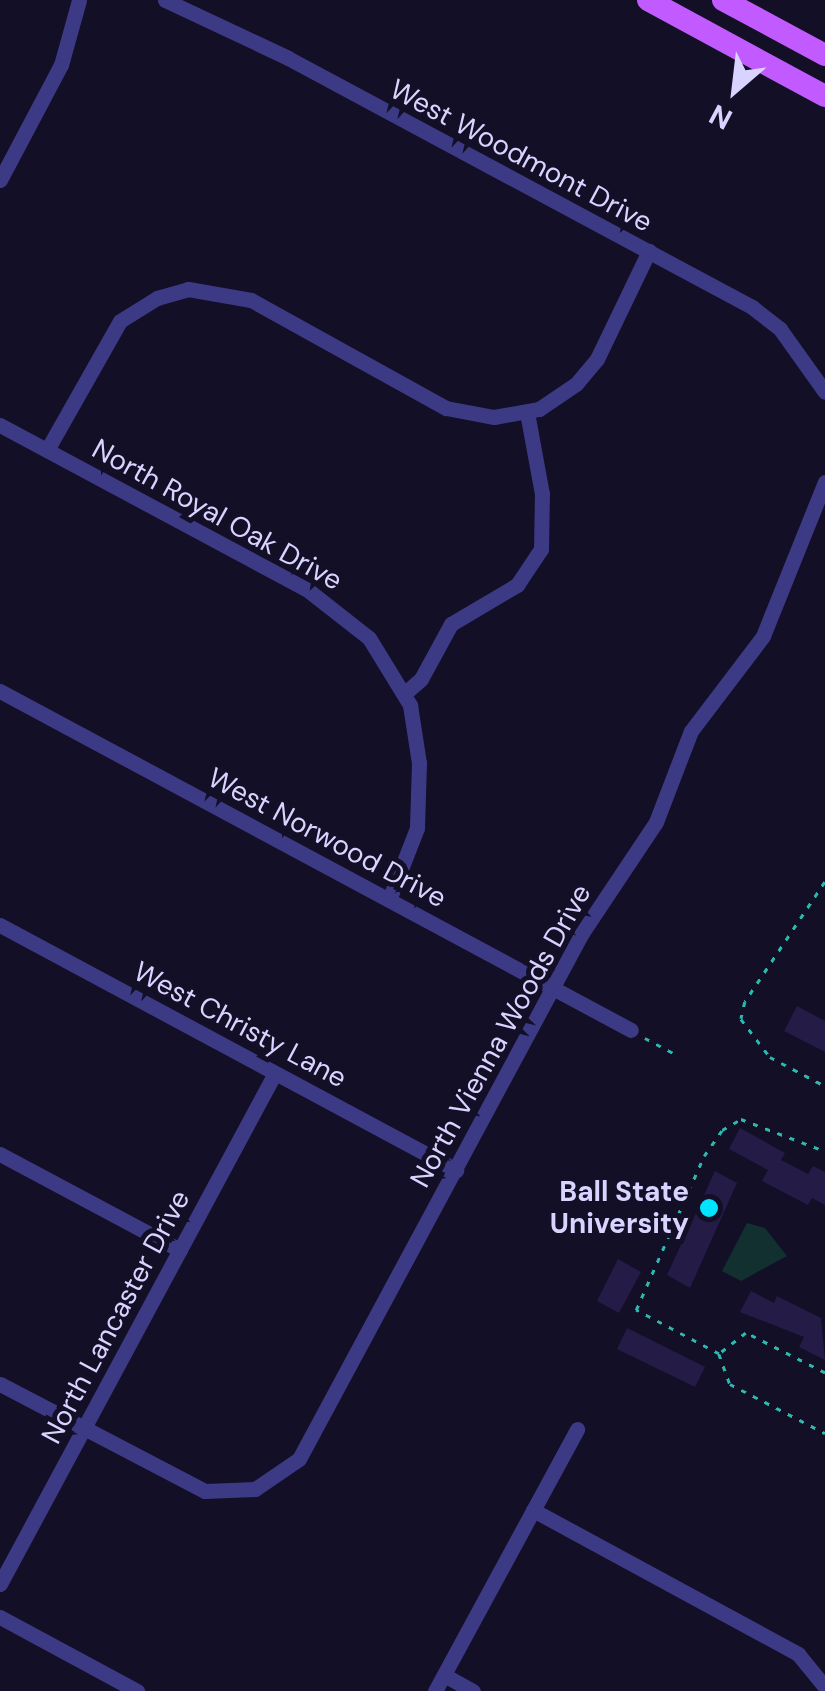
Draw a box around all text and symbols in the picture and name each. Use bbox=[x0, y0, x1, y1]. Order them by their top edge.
north arrow bbox=[685, 40, 785, 140]
street label: West Woodmont Drive bbox=[384, 73, 658, 239]
text: N bbox=[703, 96, 738, 138]
street label: North Royal Oak Drive bbox=[86, 432, 348, 598]
street label: West Norwood Drive bbox=[202, 761, 452, 915]
street label: North Vienna Woods Drive bbox=[404, 879, 598, 1193]
street label: West Christy Lane bbox=[128, 955, 352, 1095]
place label: Ball State University bbox=[550, 1175, 689, 1241]
street label: North Lancaster Drive bbox=[35, 1185, 197, 1449]
marker: Ball State University bbox=[698, 1197, 720, 1219]

